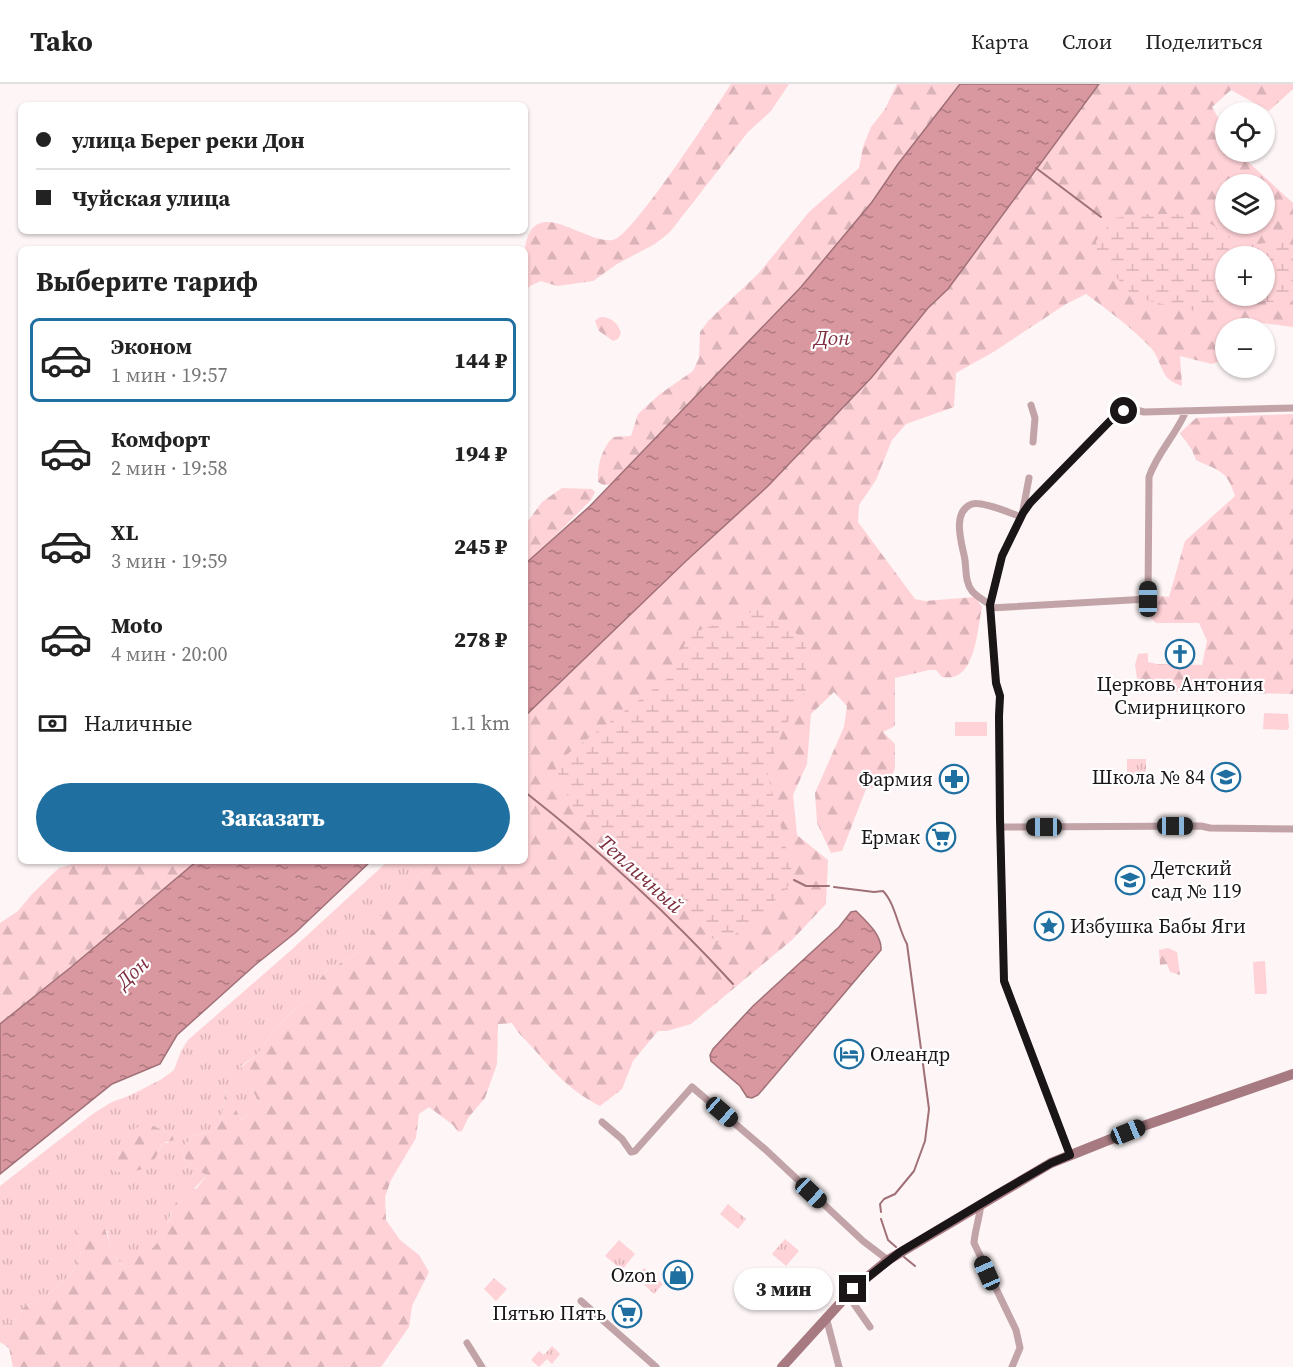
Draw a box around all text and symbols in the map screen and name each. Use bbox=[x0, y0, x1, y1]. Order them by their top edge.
text: Tako bbox=[30, 22, 93, 60]
text: Карта bbox=[971, 27, 1029, 56]
text: Слои bbox=[1062, 27, 1112, 56]
text: Поделиться bbox=[1145, 27, 1263, 56]
map controls bbox=[1215, 102, 1275, 378]
button: locate bbox=[1215, 102, 1275, 162]
text: улица Берег реки Дон bbox=[72, 125, 305, 155]
button: layers bbox=[1215, 174, 1275, 234]
text: Чуйская улица bbox=[72, 183, 230, 213]
button: + bbox=[1215, 246, 1275, 306]
text: Выберите тариф bbox=[36, 263, 258, 300]
button: − bbox=[1215, 318, 1275, 378]
water label: Дон bbox=[812, 323, 850, 352]
text: Эконом bbox=[111, 331, 192, 361]
icon: car bbox=[39, 333, 93, 387]
text: 144 ₽ bbox=[454, 345, 507, 375]
text: 1 мин · 19:57 bbox=[111, 361, 227, 389]
route start bbox=[1110, 397, 1137, 424]
text: Комфорт bbox=[111, 424, 210, 454]
icon: car bbox=[39, 426, 93, 480]
text: 194 ₽ bbox=[454, 438, 507, 468]
text: 2 мин · 19:58 bbox=[111, 454, 227, 482]
text: XL bbox=[111, 517, 138, 547]
icon: car bbox=[39, 519, 93, 573]
text: 245 ₽ bbox=[454, 531, 507, 561]
text: 3 мин · 19:59 bbox=[111, 547, 227, 575]
car bbox=[1139, 581, 1157, 617]
text: Moto bbox=[111, 610, 163, 640]
icon: car bbox=[39, 612, 93, 666]
text: 278 ₽ bbox=[454, 624, 507, 654]
church icon: Церковь Антония Смирницкого bbox=[1164, 638, 1196, 670]
text: 4 мин · 20:00 bbox=[111, 640, 227, 668]
place label: Церковь Антония Смирницкого bbox=[1096, 670, 1264, 721]
icon: cash bbox=[36, 707, 69, 740]
text: Наличные bbox=[84, 708, 193, 738]
text: 1.1 km bbox=[450, 709, 510, 737]
school or university icon: Школа № 84 bbox=[1210, 761, 1242, 793]
pharmacy icon: Фармия bbox=[938, 763, 970, 795]
place label: Школа № 84 bbox=[1092, 763, 1205, 791]
place label: Фармия bbox=[859, 765, 933, 793]
button: Заказать bbox=[36, 783, 510, 852]
car bbox=[1157, 817, 1193, 835]
car bbox=[1026, 818, 1062, 836]
supermarket icon: Ермак bbox=[925, 821, 957, 853]
place label: Ермак bbox=[861, 823, 920, 851]
water label: Тепличный bbox=[592, 828, 690, 920]
place label: Детский сад № 119 bbox=[1151, 854, 1242, 905]
school or university icon: Детский сад № 119 bbox=[1114, 864, 1146, 896]
place icon: Избушка Бабы Яги bbox=[1033, 910, 1065, 942]
place label: Избушка Бабы Яги bbox=[1070, 912, 1246, 940]
water label: Дон bbox=[108, 949, 155, 996]
hotel icon: Олеандр bbox=[833, 1038, 865, 1070]
place label: Олеандр bbox=[870, 1040, 950, 1068]
car bbox=[703, 1093, 741, 1131]
car bbox=[1108, 1117, 1148, 1147]
car bbox=[792, 1174, 830, 1212]
car bbox=[971, 1253, 1003, 1293]
shop icon: Ozon bbox=[662, 1259, 694, 1291]
place label: Ozon bbox=[611, 1261, 657, 1289]
callout: 3 мин bbox=[733, 1268, 832, 1310]
text: 3 мин bbox=[755, 1275, 812, 1303]
route end bbox=[839, 1275, 866, 1302]
supermarket icon: Пятью Пять bbox=[611, 1297, 643, 1329]
place label: Пятью Пять bbox=[492, 1299, 606, 1327]

